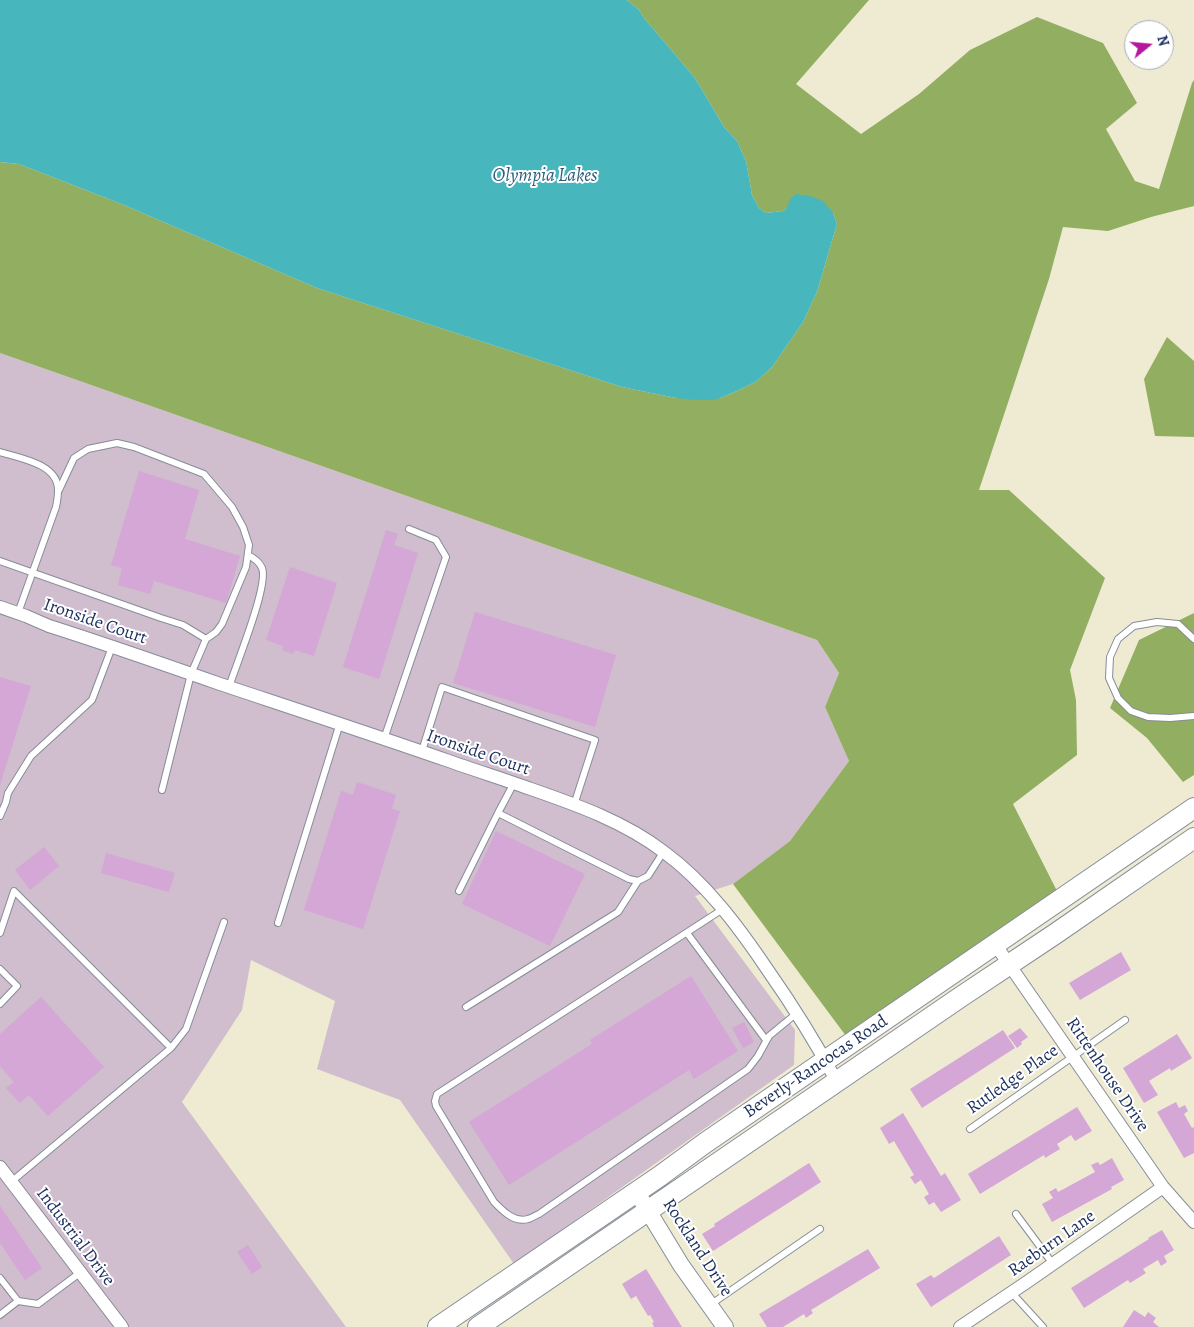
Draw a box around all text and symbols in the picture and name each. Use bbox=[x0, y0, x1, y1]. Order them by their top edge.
north arrow bbox=[1124, 20, 1174, 70]
text: N bbox=[1152, 33, 1173, 48]
water label: Olympia Lakes bbox=[493, 165, 597, 187]
street label: Ironside Court bbox=[40, 594, 150, 650]
street label: Ironside Court bbox=[423, 725, 533, 781]
street label: Beverly-Rancocas Road bbox=[740, 1011, 892, 1123]
street label: Rittenhouse Drive bbox=[1061, 1014, 1153, 1136]
street label: Rutledge Place bbox=[963, 1040, 1063, 1120]
street label: Industrial Drive bbox=[31, 1184, 119, 1290]
street label: Rockland Drive bbox=[657, 1195, 737, 1301]
street label: Raeburn Lane bbox=[1004, 1206, 1100, 1282]

